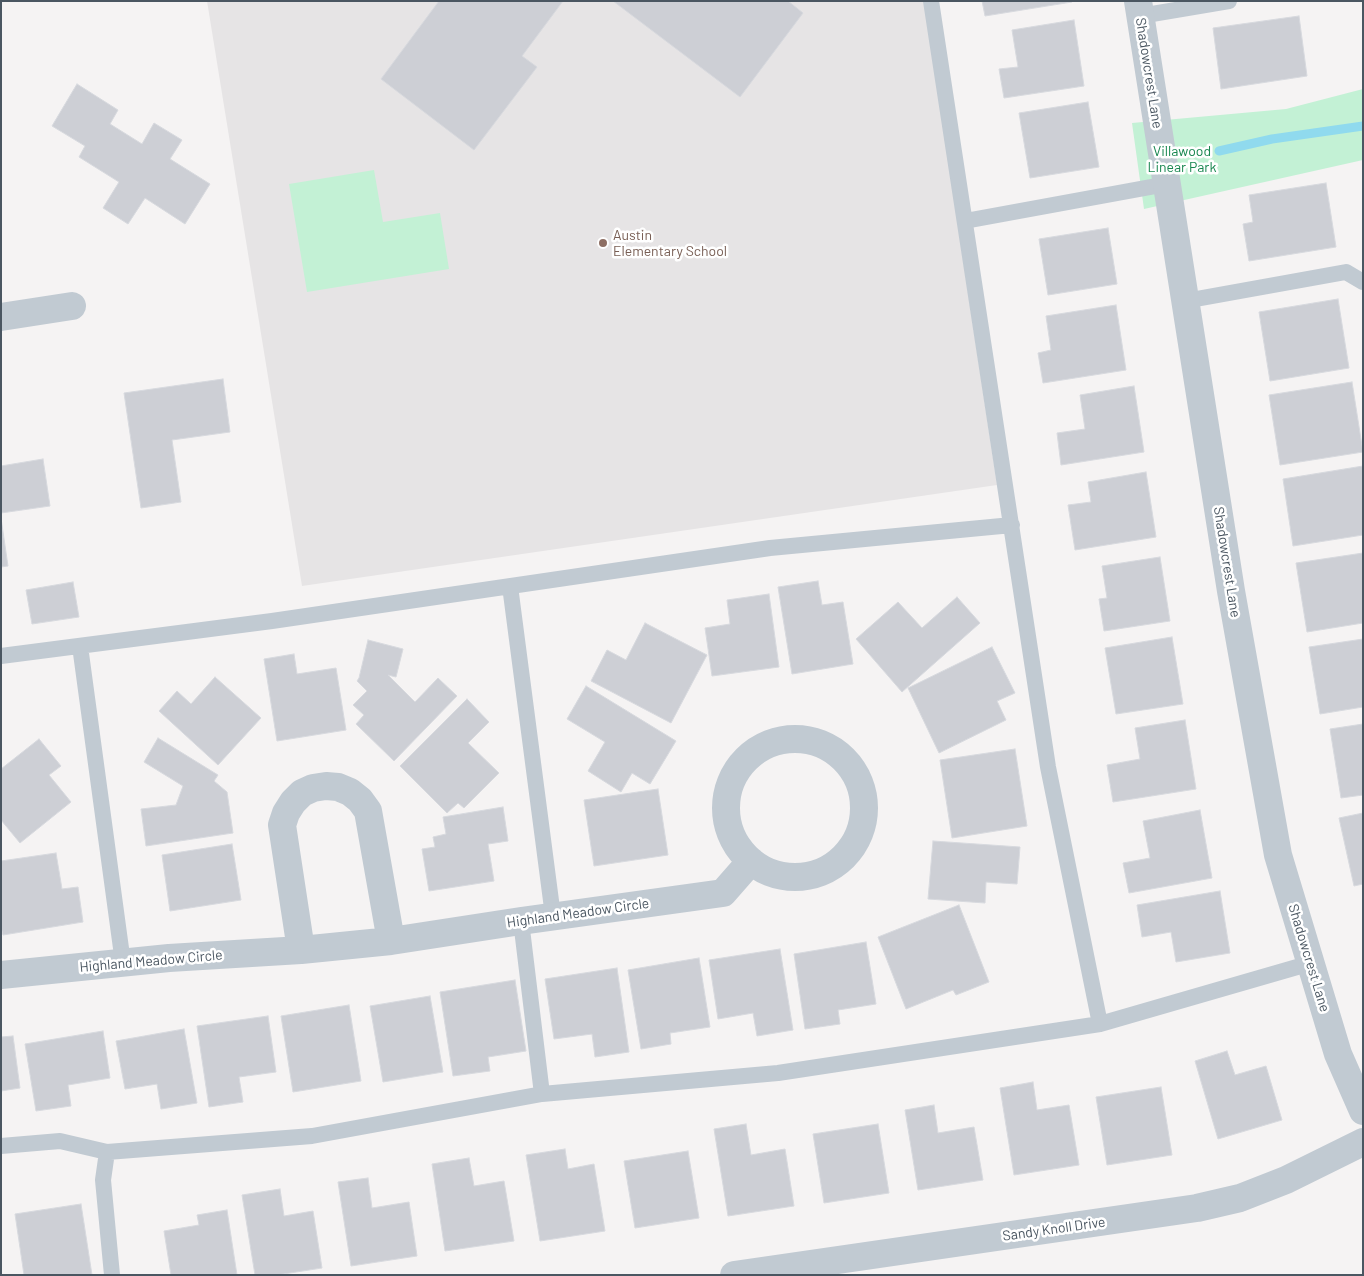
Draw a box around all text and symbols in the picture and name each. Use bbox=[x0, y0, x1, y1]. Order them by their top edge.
street label: Shadowcrest Lane bbox=[1132, 16, 1166, 130]
park label: Villawood Linear Park bbox=[1148, 143, 1216, 176]
place label: Austin Elementary School bbox=[613, 227, 727, 260]
marker: Austin Elementary School bbox=[597, 237, 609, 249]
street label: Shadowcrest Lane bbox=[1210, 505, 1244, 619]
street label: Highland Meadow Circle bbox=[506, 895, 650, 931]
street label: Shadowcrest Lane bbox=[1285, 902, 1333, 1014]
street label: Highland Meadow Circle bbox=[79, 946, 223, 976]
street label: Sandy Knoll Drive bbox=[1001, 1213, 1107, 1245]

